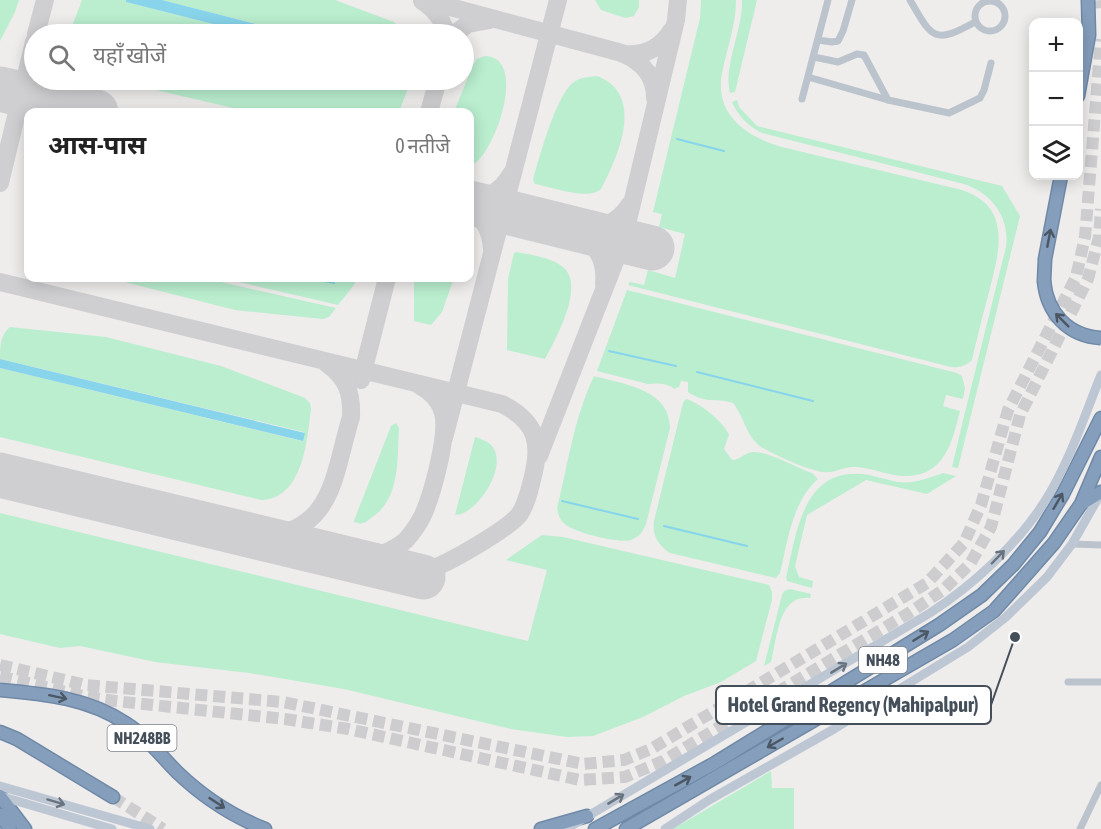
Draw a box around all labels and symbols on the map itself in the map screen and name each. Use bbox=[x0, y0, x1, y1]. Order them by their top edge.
one-way arrow bbox=[1044, 229, 1055, 249]
one-way arrow bbox=[1054, 313, 1069, 328]
one-way arrow bbox=[1053, 493, 1065, 510]
one-way arrow bbox=[990, 549, 1005, 564]
one-way arrow bbox=[912, 630, 929, 642]
road number: NH48 bbox=[859, 647, 907, 673]
one-way arrow bbox=[830, 661, 847, 673]
callout: Hotel Grand Regency (Mahipalpur) bbox=[716, 686, 991, 724]
one-way arrow bbox=[48, 692, 67, 703]
text: Hotel Grand Regency (Mahipalpur) bbox=[727, 693, 979, 716]
road number: NH248BB bbox=[108, 725, 176, 751]
one-way arrow bbox=[766, 737, 783, 749]
one-way arrow bbox=[674, 774, 691, 786]
one-way arrow bbox=[607, 792, 624, 804]
one-way arrow bbox=[46, 797, 65, 808]
one-way arrow bbox=[208, 797, 225, 810]

